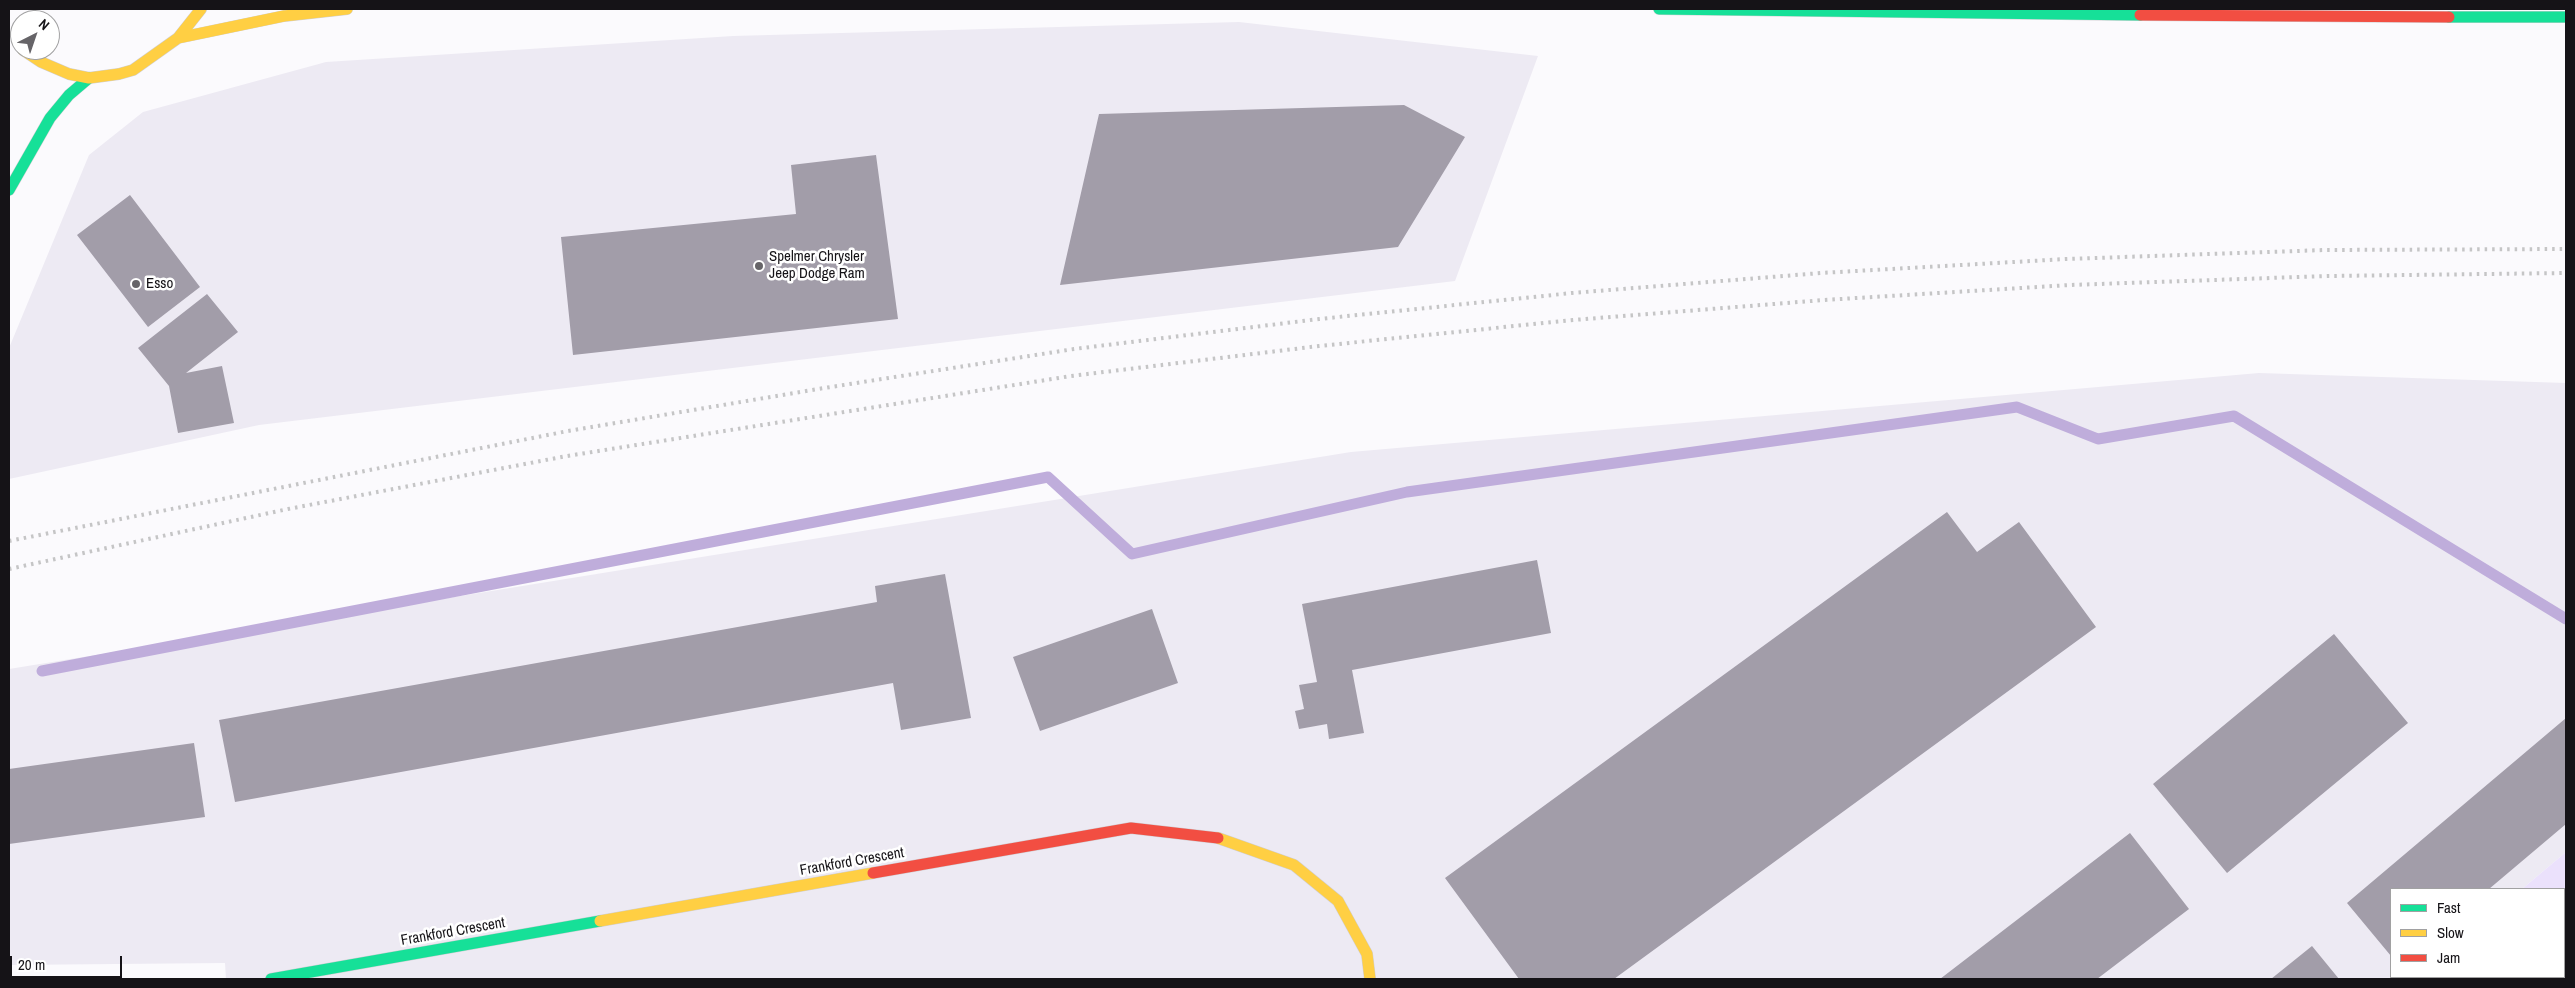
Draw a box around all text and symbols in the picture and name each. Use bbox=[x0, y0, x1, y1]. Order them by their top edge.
north arrow bbox=[10, 10, 60, 60]
text: N bbox=[35, 15, 53, 34]
place label: Spelmer Chrysler Jeep Dodge Ram bbox=[769, 248, 865, 283]
marker: Spelmer Chrysler Jeep Dodge Ram bbox=[753, 260, 765, 272]
place label: Esso bbox=[146, 275, 173, 293]
marker: Esso bbox=[130, 278, 142, 290]
street label: Frankford Crescent bbox=[799, 844, 905, 880]
legend bbox=[2390, 888, 2565, 978]
text: Fast bbox=[2437, 897, 2460, 918]
street label: Frankford Crescent bbox=[400, 914, 506, 950]
text: Slow bbox=[2437, 922, 2464, 943]
scale bar bbox=[12, 946, 125, 978]
text: Jam bbox=[2437, 947, 2460, 968]
text: 20 m bbox=[18, 954, 45, 975]

